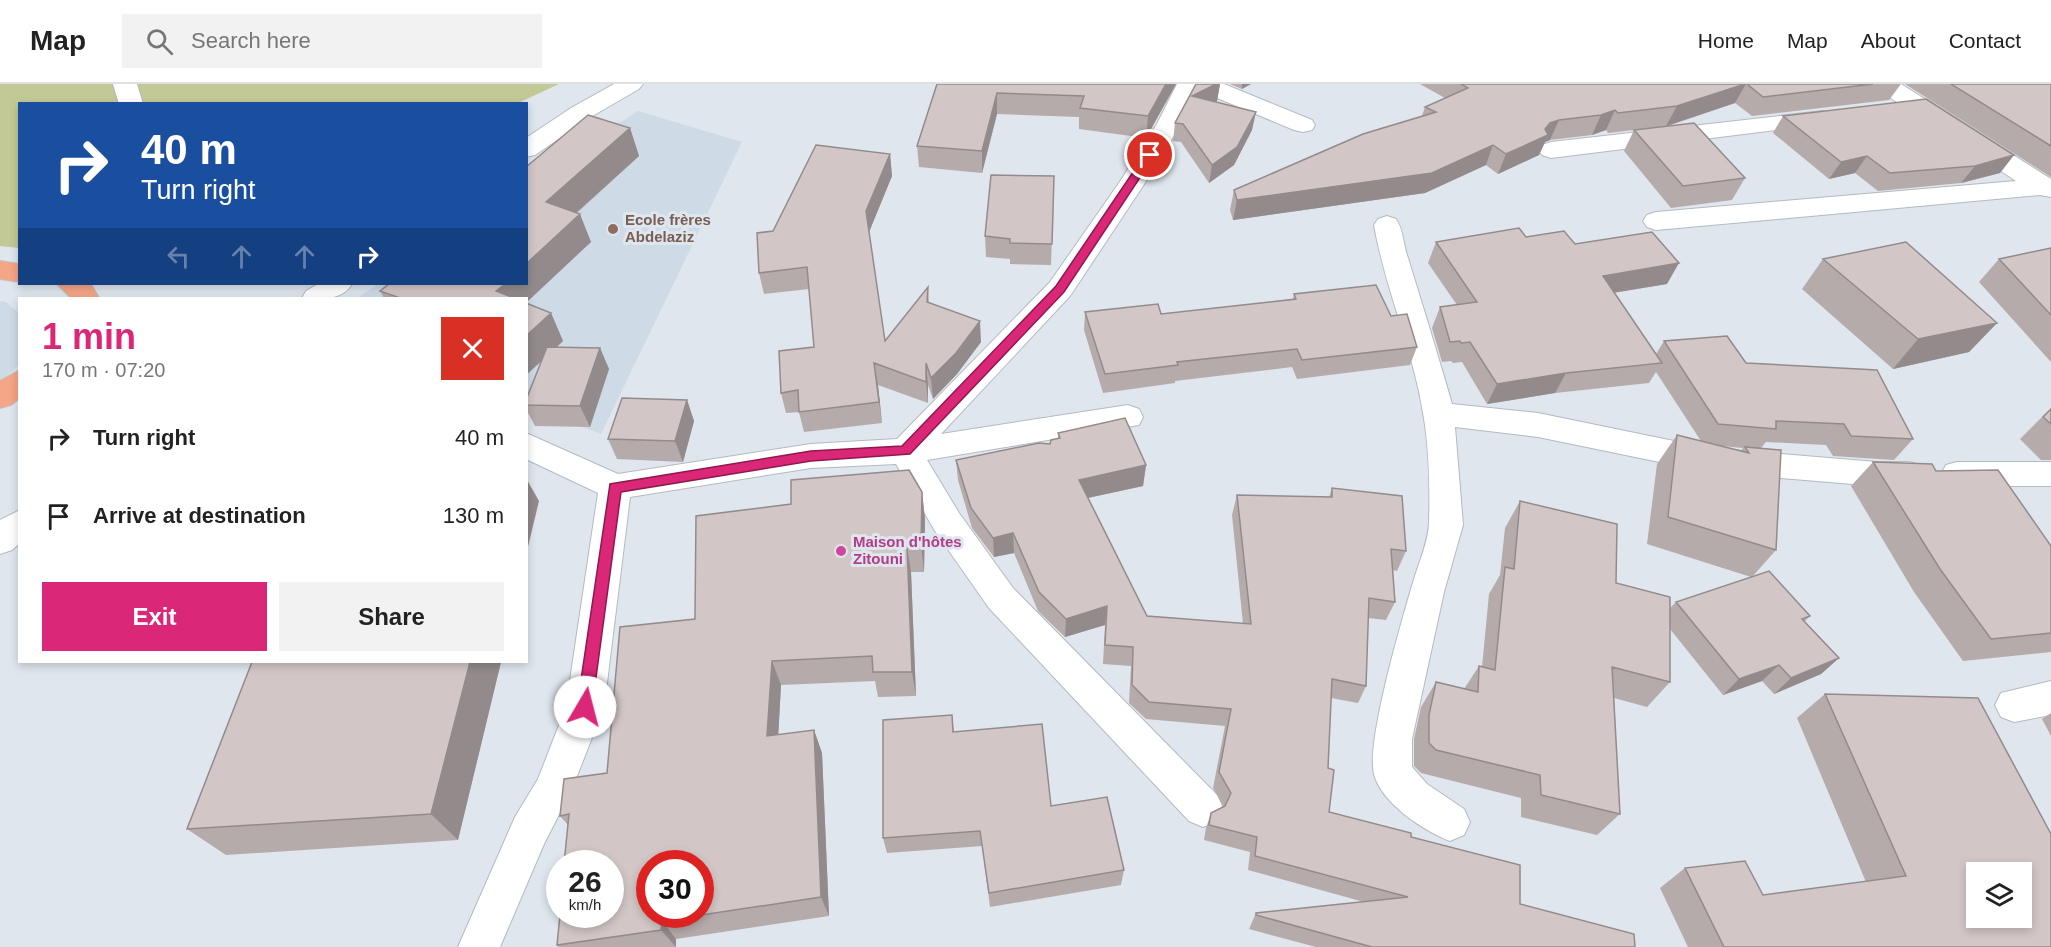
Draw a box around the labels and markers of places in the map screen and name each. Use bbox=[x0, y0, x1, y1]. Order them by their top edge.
pin bbox=[1124, 129, 1175, 180]
place label: Ecole frères Abdelaziz bbox=[625, 211, 711, 245]
marker: Ecole frères Abdelaziz bbox=[606, 222, 620, 236]
place label: Maison d'hôtes Zitouni bbox=[853, 533, 962, 567]
marker: Maison d'hôtes Zitouni bbox=[834, 544, 848, 558]

